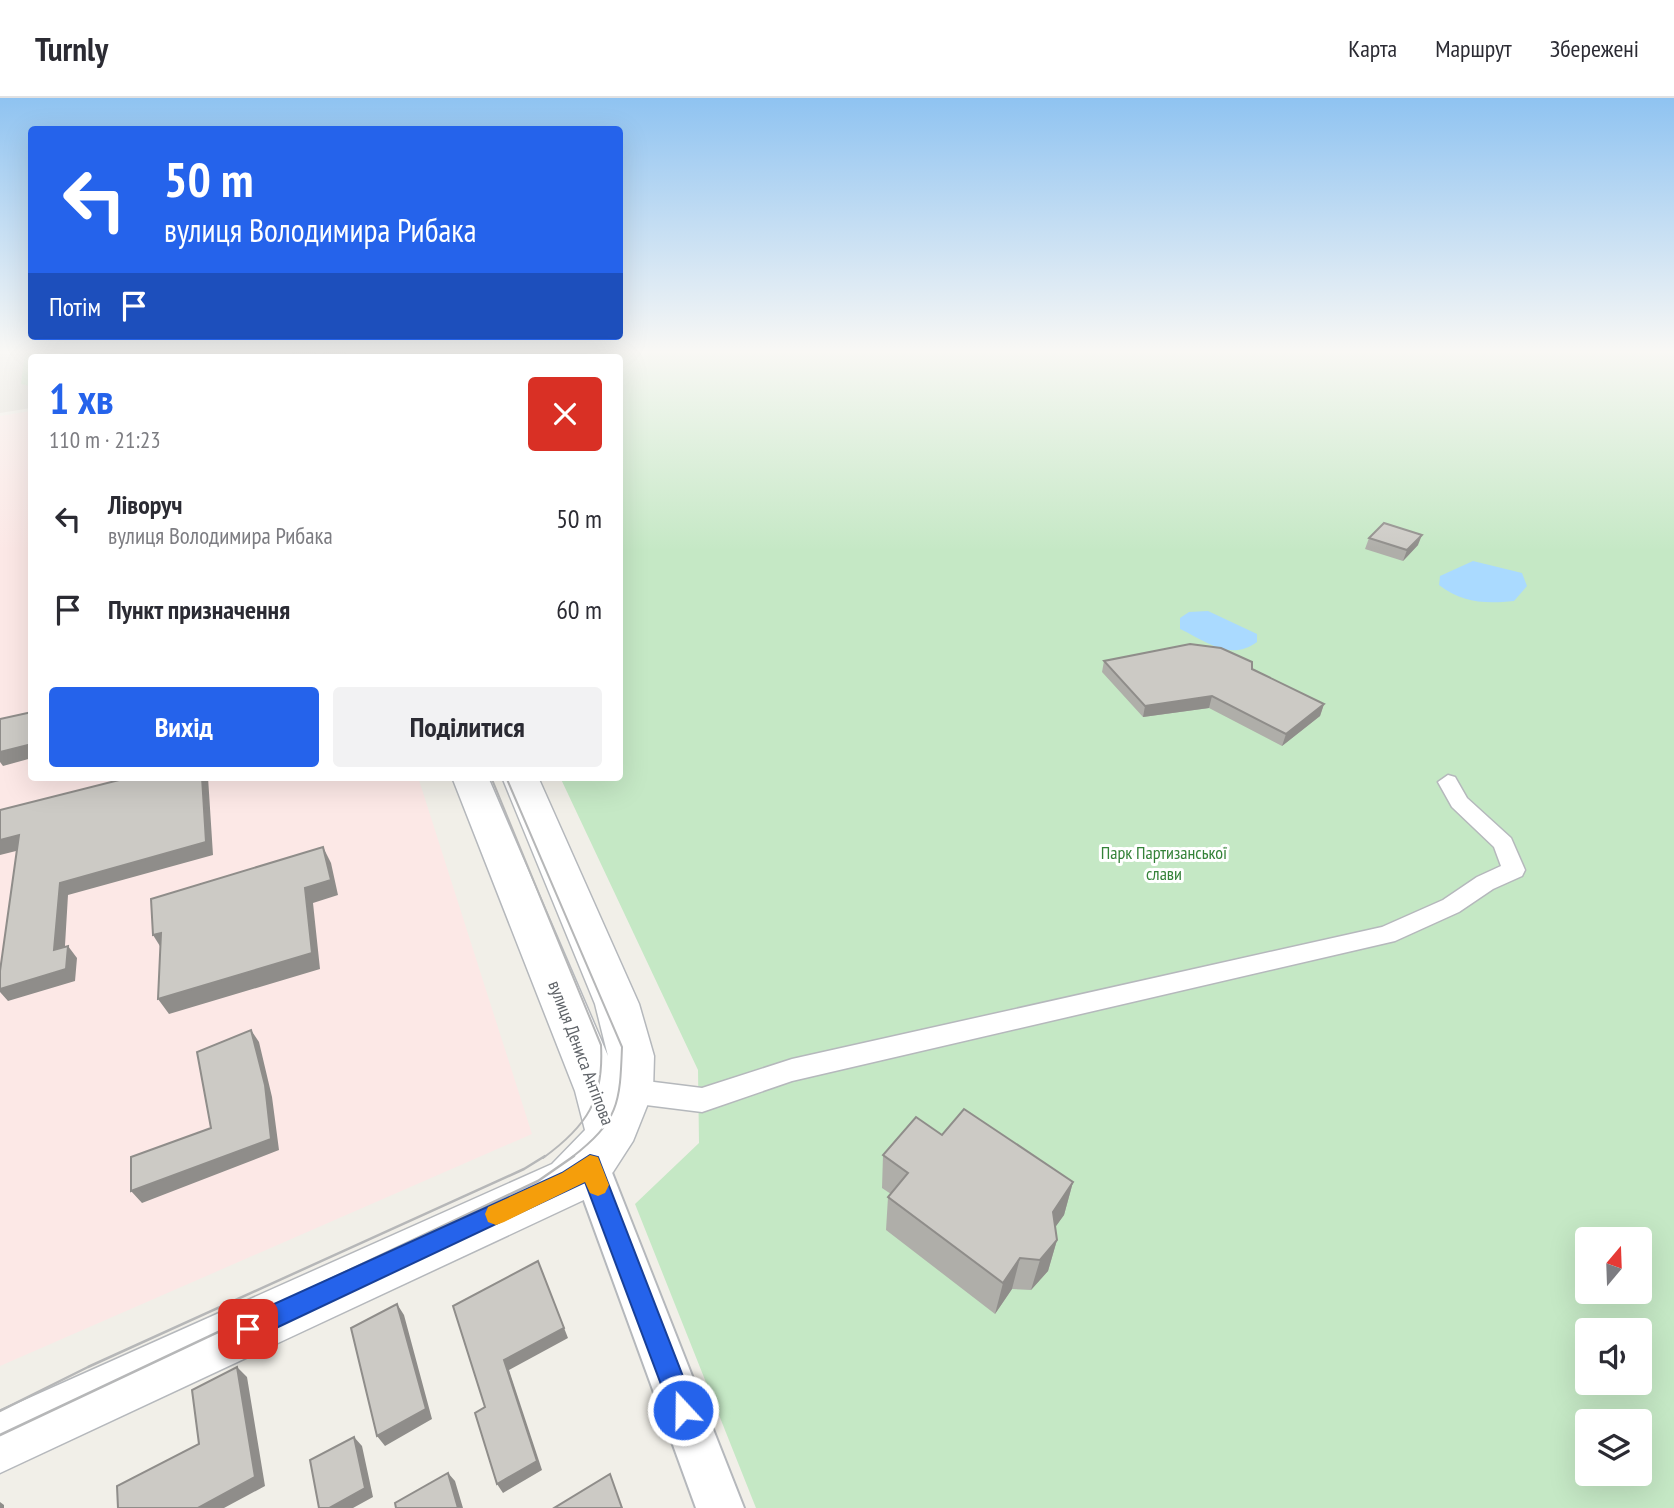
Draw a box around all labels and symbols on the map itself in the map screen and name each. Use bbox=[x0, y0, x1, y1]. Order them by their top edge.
park label: Парк Партизанської слави bbox=[1101, 841, 1227, 885]
street label: вулиця Дениса Антіпова bbox=[543, 977, 620, 1128]
north arrow bbox=[1575, 1227, 1652, 1304]
pin bbox=[218, 1299, 278, 1359]
position arrow bbox=[646, 1373, 720, 1447]

